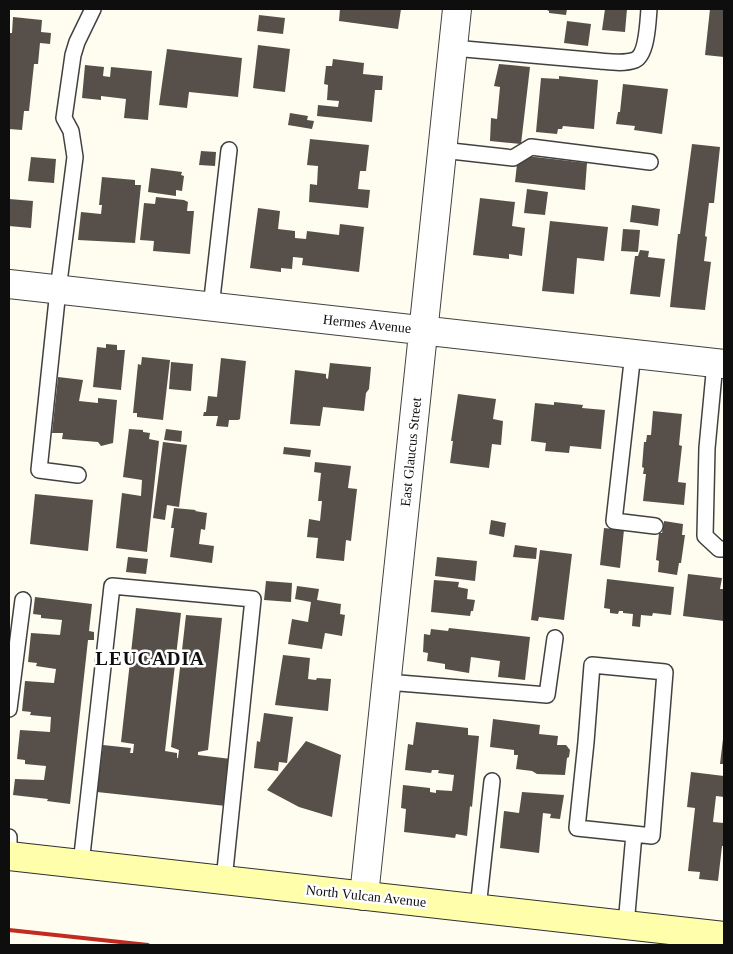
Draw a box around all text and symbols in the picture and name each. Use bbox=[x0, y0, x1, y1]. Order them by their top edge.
street label: Hermes Avenue bbox=[322, 312, 412, 336]
street label: East Glaucus Street bbox=[398, 397, 424, 507]
district label: LEUCADIA bbox=[95, 648, 205, 669]
street label: North Vulcan Avenue bbox=[305, 882, 427, 910]

